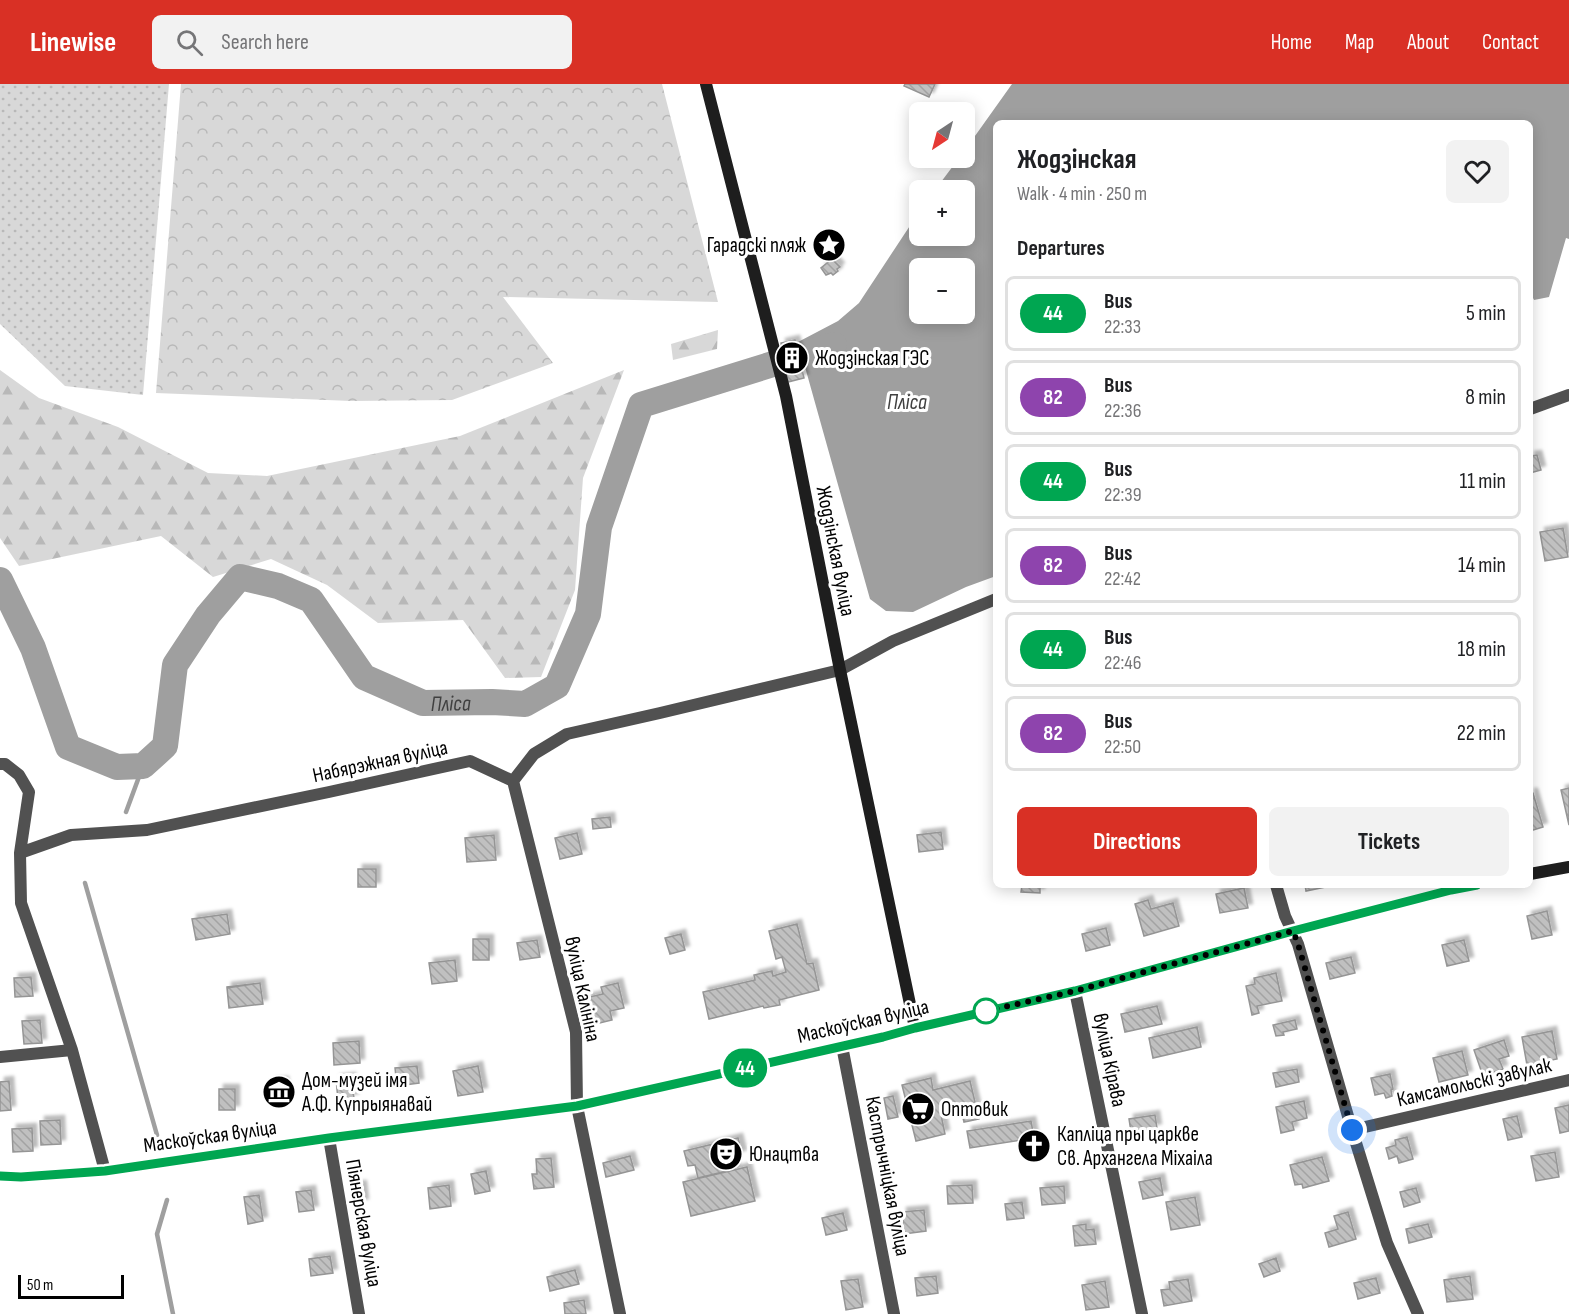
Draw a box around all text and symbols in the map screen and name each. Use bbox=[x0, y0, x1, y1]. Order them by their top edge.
search box bbox=[152, 15, 572, 69]
text: Linewise bbox=[30, 26, 116, 59]
icon: search bbox=[173, 26, 206, 59]
text: Search here bbox=[221, 29, 309, 56]
text: Home bbox=[1271, 30, 1312, 55]
text: Map bbox=[1345, 30, 1374, 55]
text: About bbox=[1407, 30, 1449, 55]
text: Contact bbox=[1482, 30, 1539, 55]
north arrow bbox=[909, 102, 975, 168]
map controls bbox=[909, 102, 975, 324]
button: heart bbox=[1446, 140, 1509, 203]
text: Жодзінская bbox=[1017, 143, 1136, 176]
button: + bbox=[909, 180, 975, 246]
text: Walk · 4 min · 250 m bbox=[1017, 182, 1147, 206]
place icon: Гарадскі пляж bbox=[811, 227, 847, 263]
place label: Гарадскі пляж bbox=[707, 233, 807, 258]
text: Departures bbox=[1017, 235, 1105, 262]
button: − bbox=[909, 258, 975, 324]
text: Bus bbox=[1104, 288, 1133, 315]
text: 5 min bbox=[1466, 300, 1506, 327]
text: 44 bbox=[1043, 301, 1063, 326]
text: 22:33 bbox=[1104, 315, 1141, 339]
building icon: Жодзінская ГЭС bbox=[774, 340, 810, 376]
place label: Жодзінская ГЭС bbox=[815, 346, 930, 371]
text: Bus bbox=[1104, 372, 1133, 399]
text: 8 min bbox=[1465, 384, 1506, 411]
text: 82 bbox=[1043, 385, 1063, 410]
water label: Пліса bbox=[887, 389, 927, 416]
text: 22:36 bbox=[1104, 399, 1141, 423]
text: Bus bbox=[1104, 456, 1133, 483]
text: 11 min bbox=[1459, 468, 1506, 495]
text: 44 bbox=[1043, 469, 1063, 494]
text: 22:39 bbox=[1104, 483, 1142, 507]
street label: Жодзінская вуліца bbox=[811, 484, 860, 618]
text: Bus bbox=[1104, 540, 1133, 567]
text: 14 min bbox=[1458, 552, 1506, 579]
text: 82 bbox=[1043, 553, 1063, 578]
text: 22:42 bbox=[1104, 567, 1141, 591]
text: Bus bbox=[1104, 624, 1133, 651]
text: 18 min bbox=[1458, 636, 1506, 663]
text: 44 bbox=[1043, 637, 1063, 662]
text: 22:46 bbox=[1104, 651, 1141, 675]
water label: Пліса bbox=[430, 690, 471, 718]
text: Bus bbox=[1104, 708, 1133, 735]
text: 22 min bbox=[1457, 720, 1506, 747]
text: 82 bbox=[1043, 721, 1063, 746]
street label: Набярэжная вуліца bbox=[310, 735, 450, 788]
text: 22:50 bbox=[1104, 735, 1141, 759]
button: Directions bbox=[1017, 807, 1257, 876]
button: Tickets bbox=[1269, 807, 1509, 876]
street label: вуліца Калініна bbox=[559, 934, 606, 1044]
street label: Маскоўская вуліца bbox=[795, 994, 931, 1049]
unlabelled marker bbox=[973, 998, 999, 1024]
street label: вуліца Кірава bbox=[1087, 1011, 1132, 1109]
line badge: 44 bbox=[718, 1048, 772, 1088]
street label: Камсамольскі завулак bbox=[1394, 1053, 1554, 1112]
text: 44 bbox=[735, 1056, 755, 1081]
place label: Дом-музей імя А.Ф. Купрыянавай bbox=[301, 1068, 432, 1117]
museum icon: Дом-музей імя А.Ф. Купрыянавай bbox=[261, 1074, 297, 1110]
supermarket icon: Оптовик bbox=[900, 1091, 936, 1127]
street label: Кастрычніцкая вуліца bbox=[860, 1094, 915, 1258]
place label: Оптовик bbox=[941, 1097, 1008, 1122]
street label: Маскоўская вуліца bbox=[142, 1115, 278, 1158]
your location bbox=[1337, 1115, 1367, 1145]
place label: Капліца пры царкве Св. Архангела Міхаіла bbox=[1057, 1122, 1213, 1171]
church icon: Капліца пры царкве Св. Архангела Міхаіла bbox=[1016, 1128, 1052, 1164]
theatre icon: Юнацтва bbox=[708, 1136, 744, 1172]
place label: Юнацтва bbox=[749, 1142, 819, 1167]
street label: Піянерская вуліца bbox=[340, 1157, 387, 1289]
scale bar bbox=[18, 1272, 124, 1300]
text: 50 m bbox=[27, 1276, 53, 1295]

